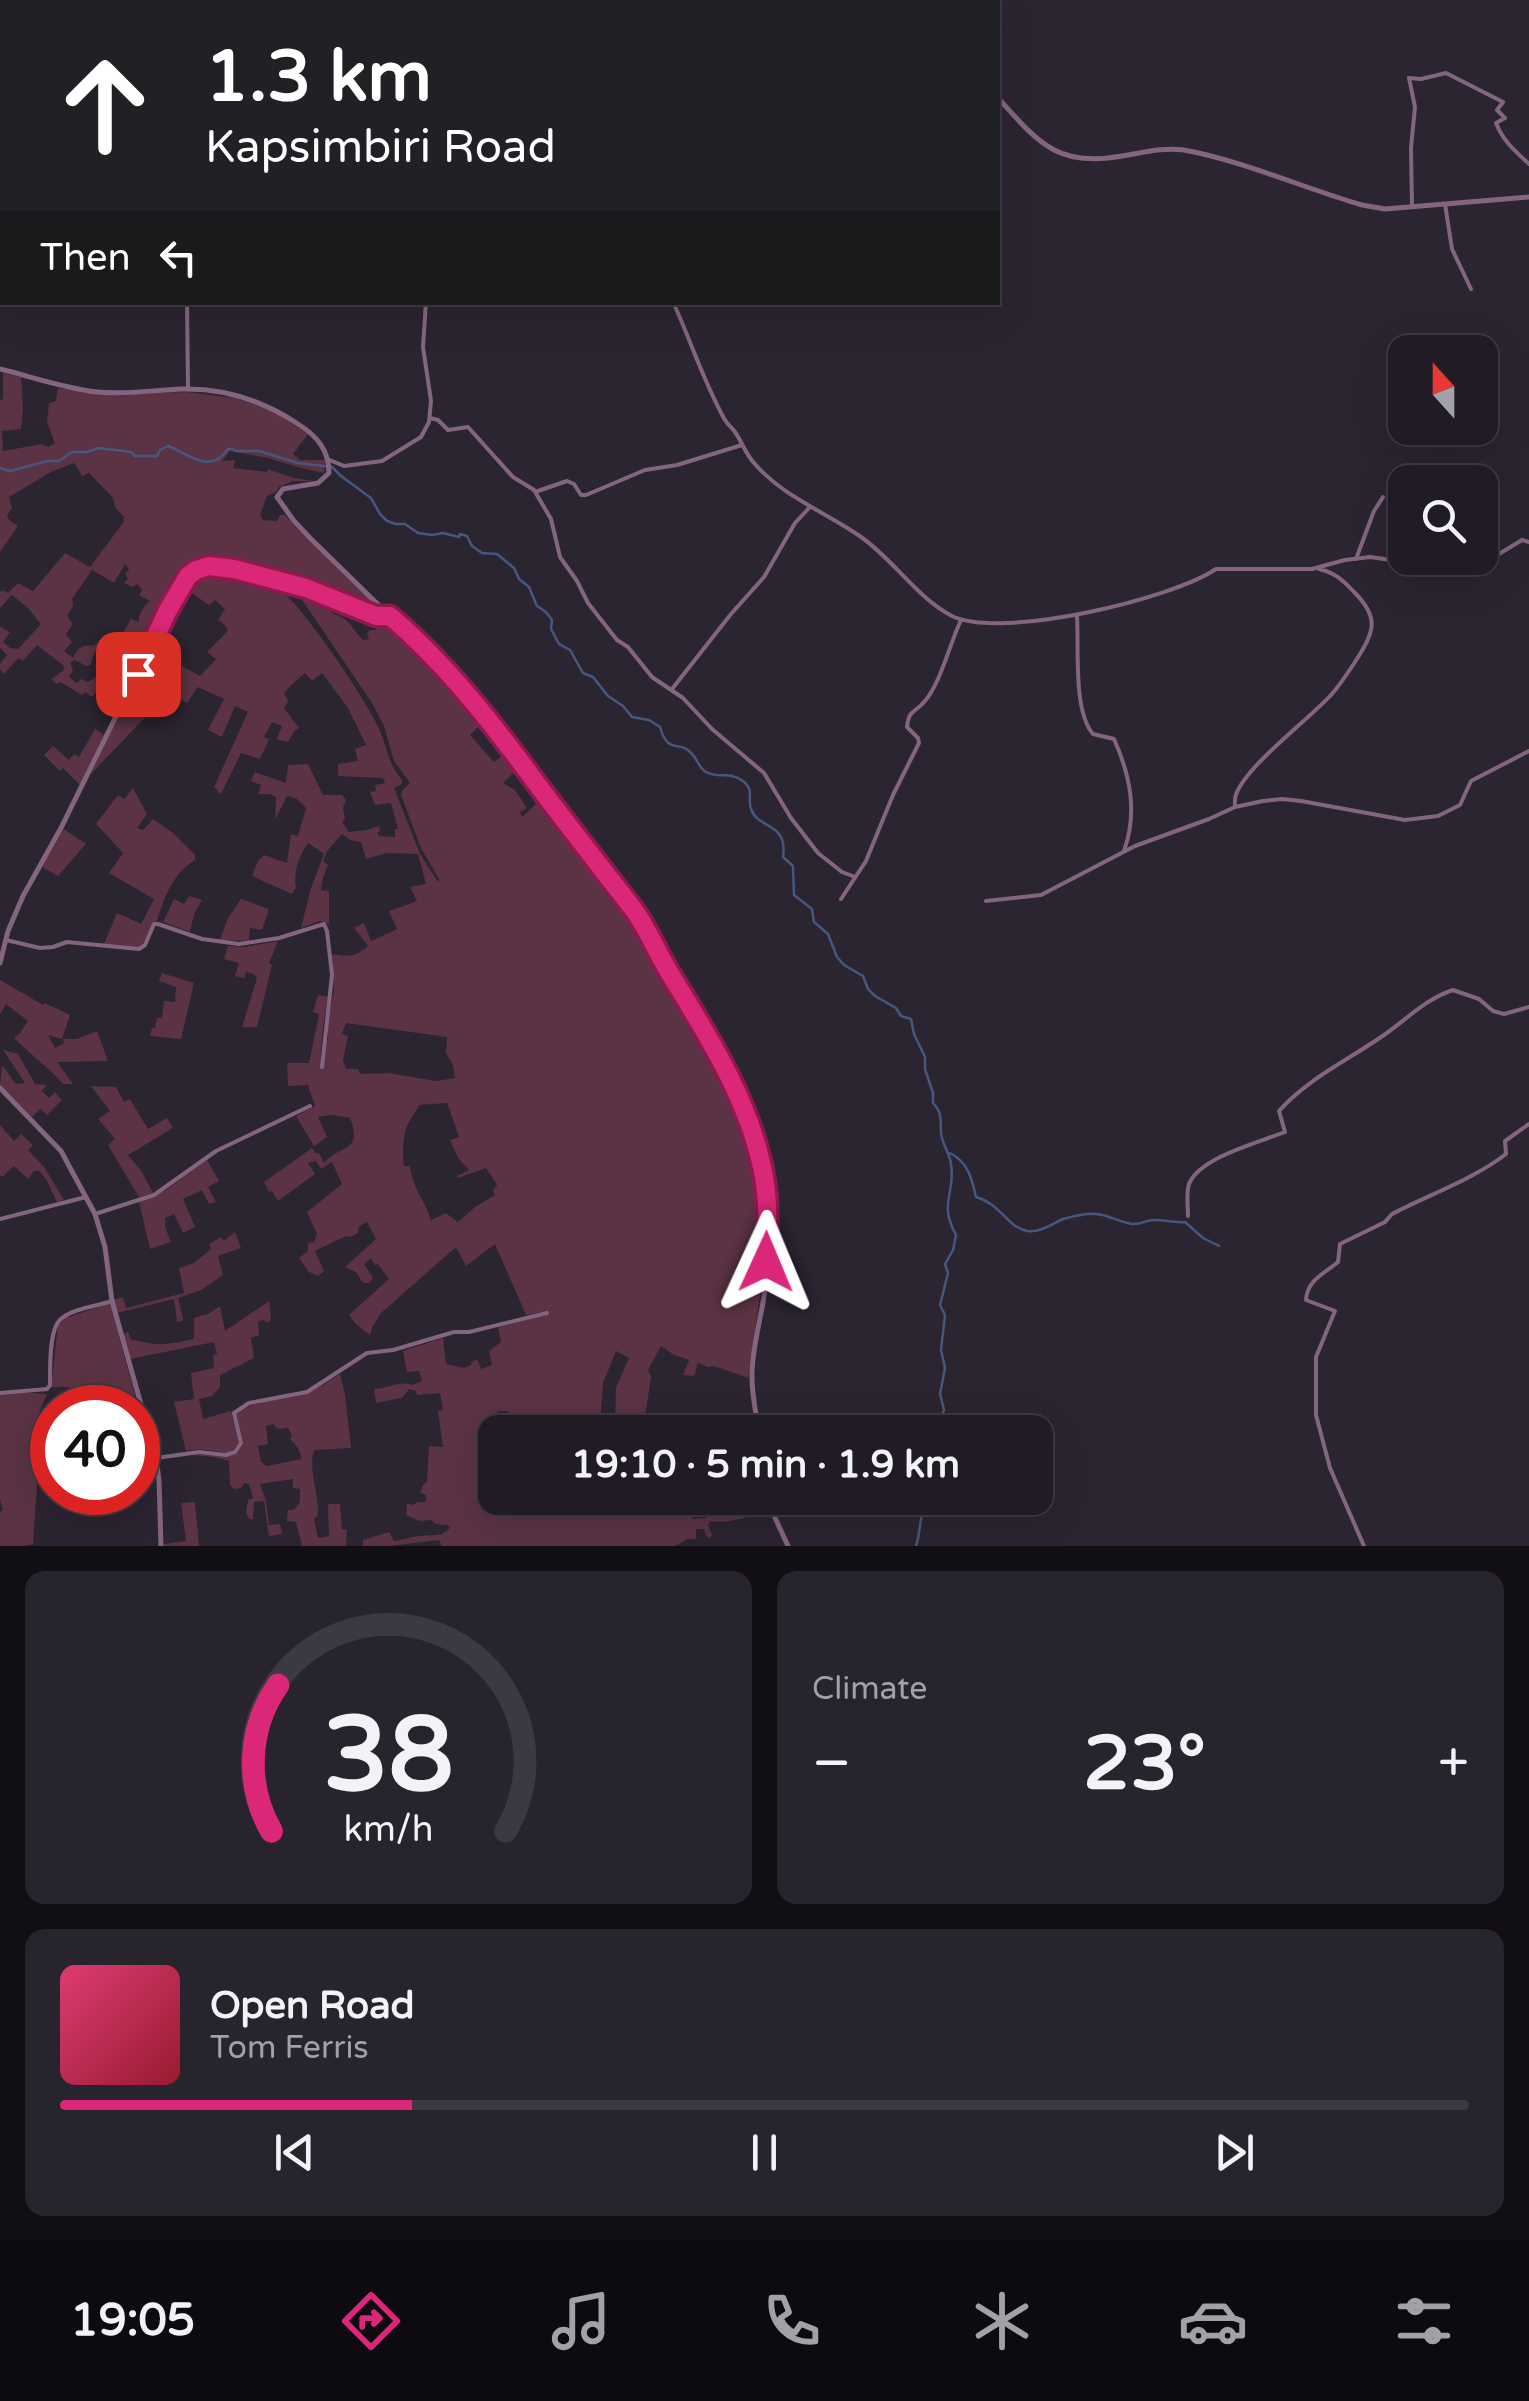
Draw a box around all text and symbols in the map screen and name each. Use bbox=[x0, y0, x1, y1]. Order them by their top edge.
text: 1.3 km bbox=[205, 36, 432, 120]
icon: ahead bbox=[40, 40, 170, 170]
text: Kapsimbiri Road bbox=[205, 121, 556, 175]
icon: left bbox=[151, 230, 206, 285]
text: Then bbox=[40, 235, 131, 281]
north arrow bbox=[1388, 335, 1498, 445]
map controls bbox=[1388, 335, 1498, 575]
button: search bbox=[1388, 465, 1498, 575]
pin bbox=[96, 632, 181, 717]
icon: arrive bbox=[111, 647, 166, 702]
position arrow bbox=[714, 1210, 818, 1314]
speed limit sign: 40 bbox=[30, 1385, 160, 1515]
text: 19:10 · 5 min · 1.9 km bbox=[571, 1442, 960, 1488]
text: Climate bbox=[812, 1670, 927, 1708]
text: 38 bbox=[323, 1694, 454, 1819]
text: 23° bbox=[1083, 1719, 1206, 1809]
text: − bbox=[812, 1731, 851, 1797]
text: + bbox=[1438, 1731, 1469, 1797]
text: km/h bbox=[344, 1808, 433, 1851]
text: Open Road bbox=[210, 1983, 415, 2029]
text: Tom Ferris bbox=[210, 2029, 369, 2067]
icon: previous bbox=[267, 2125, 322, 2180]
icon: pause bbox=[737, 2125, 792, 2180]
icon: next bbox=[1207, 2125, 1262, 2180]
icon: directions bbox=[336, 2286, 406, 2356]
icon: music bbox=[546, 2286, 616, 2356]
icon: phone bbox=[757, 2286, 827, 2356]
icon: climate bbox=[967, 2286, 1037, 2356]
icon: car bbox=[1178, 2286, 1248, 2356]
icon: filters bbox=[1389, 2286, 1459, 2356]
text: 19:05 bbox=[70, 2294, 195, 2348]

